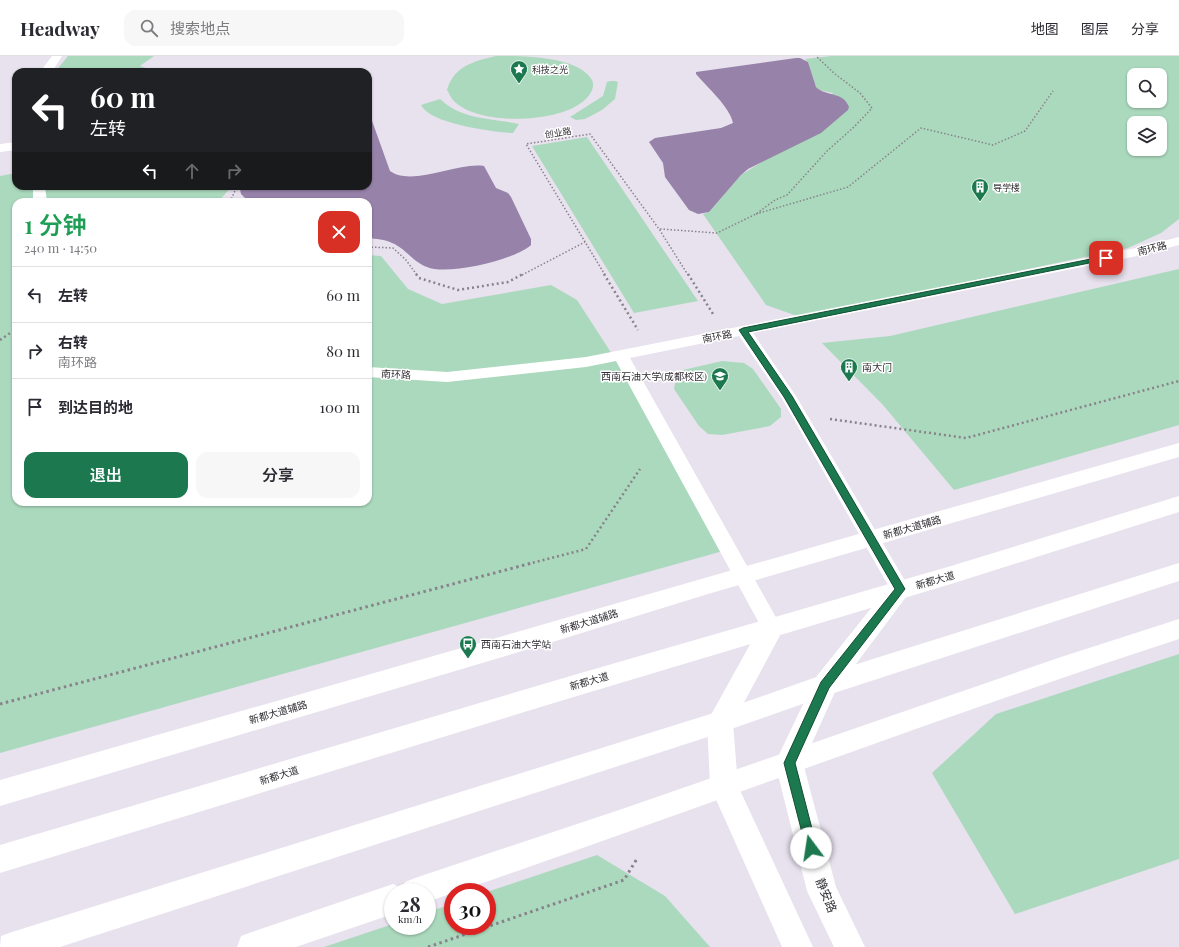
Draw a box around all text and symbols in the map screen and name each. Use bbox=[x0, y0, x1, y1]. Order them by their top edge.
search box bbox=[124, 10, 404, 46]
text: Headway bbox=[20, 15, 100, 41]
icon: search bbox=[138, 17, 160, 39]
text: 搜索地点 bbox=[170, 18, 230, 38]
text: 地图 bbox=[1031, 19, 1059, 38]
text: 图层 bbox=[1081, 19, 1109, 38]
text: 分享 bbox=[1131, 19, 1159, 38]
place icon: 科技之光 bbox=[509, 59, 529, 84]
place label: 科技之光 bbox=[532, 63, 568, 75]
map controls bbox=[1127, 68, 1167, 156]
button: search bbox=[1127, 68, 1167, 108]
text: 60 m bbox=[90, 78, 156, 115]
icon: left bbox=[24, 84, 76, 136]
text: 左转 bbox=[90, 116, 126, 140]
button: layers bbox=[1127, 116, 1167, 156]
street label: 创业路 bbox=[544, 124, 572, 140]
icon: left bbox=[139, 160, 161, 182]
icon: ahead bbox=[181, 160, 203, 182]
icon: right bbox=[223, 160, 245, 182]
building icon: 导学楼 bbox=[970, 177, 990, 202]
place label: 导学楼 bbox=[993, 181, 1020, 193]
text: 1 分钟 bbox=[24, 208, 87, 240]
button: close bbox=[318, 211, 360, 253]
street label: 南环路 bbox=[1136, 238, 1168, 258]
text: 240 m · 14:50 bbox=[24, 239, 97, 256]
pin bbox=[1089, 241, 1123, 275]
icon: arrive bbox=[1095, 247, 1117, 269]
icon: left bbox=[24, 284, 46, 306]
text: 左转 bbox=[58, 285, 88, 305]
text: 60 m bbox=[326, 285, 360, 305]
street label: 南环路 bbox=[701, 326, 733, 346]
text: 右转 bbox=[58, 332, 88, 352]
icon: right bbox=[24, 340, 46, 362]
text: 80 m bbox=[326, 341, 360, 361]
text: 南环路 bbox=[58, 353, 97, 370]
building icon: 南大门 bbox=[839, 357, 859, 382]
place label: 南大门 bbox=[862, 360, 892, 374]
street label: 南环路 bbox=[381, 366, 411, 382]
school or university icon: 西南石油大学(成都校区) bbox=[710, 366, 730, 391]
place label: 西南石油大学(成都校区) bbox=[601, 369, 707, 383]
icon: arrive bbox=[24, 396, 46, 418]
text: 到达目的地 bbox=[58, 397, 133, 417]
text: 100 m bbox=[319, 397, 360, 417]
button: 退出 bbox=[24, 452, 188, 498]
button: 分享 bbox=[196, 452, 360, 498]
street label: 新都大道辅路 bbox=[881, 512, 943, 542]
street label: 新都大道 bbox=[914, 568, 956, 592]
street label: 新都大道辅路 bbox=[558, 606, 620, 636]
bus stop icon: 西南石油大学站 bbox=[458, 634, 478, 659]
place label: 西南石油大学站 bbox=[481, 637, 551, 651]
street label: 新都大道 bbox=[568, 669, 610, 693]
street label: 新都大道辅路 bbox=[247, 697, 309, 727]
street label: 新都大道 bbox=[258, 762, 300, 788]
position arrow bbox=[790, 827, 832, 869]
street label: 静安路 bbox=[813, 875, 841, 915]
speed limit sign: 30 bbox=[444, 883, 496, 935]
text: 28 bbox=[399, 890, 421, 917]
text: km/h bbox=[398, 912, 422, 926]

